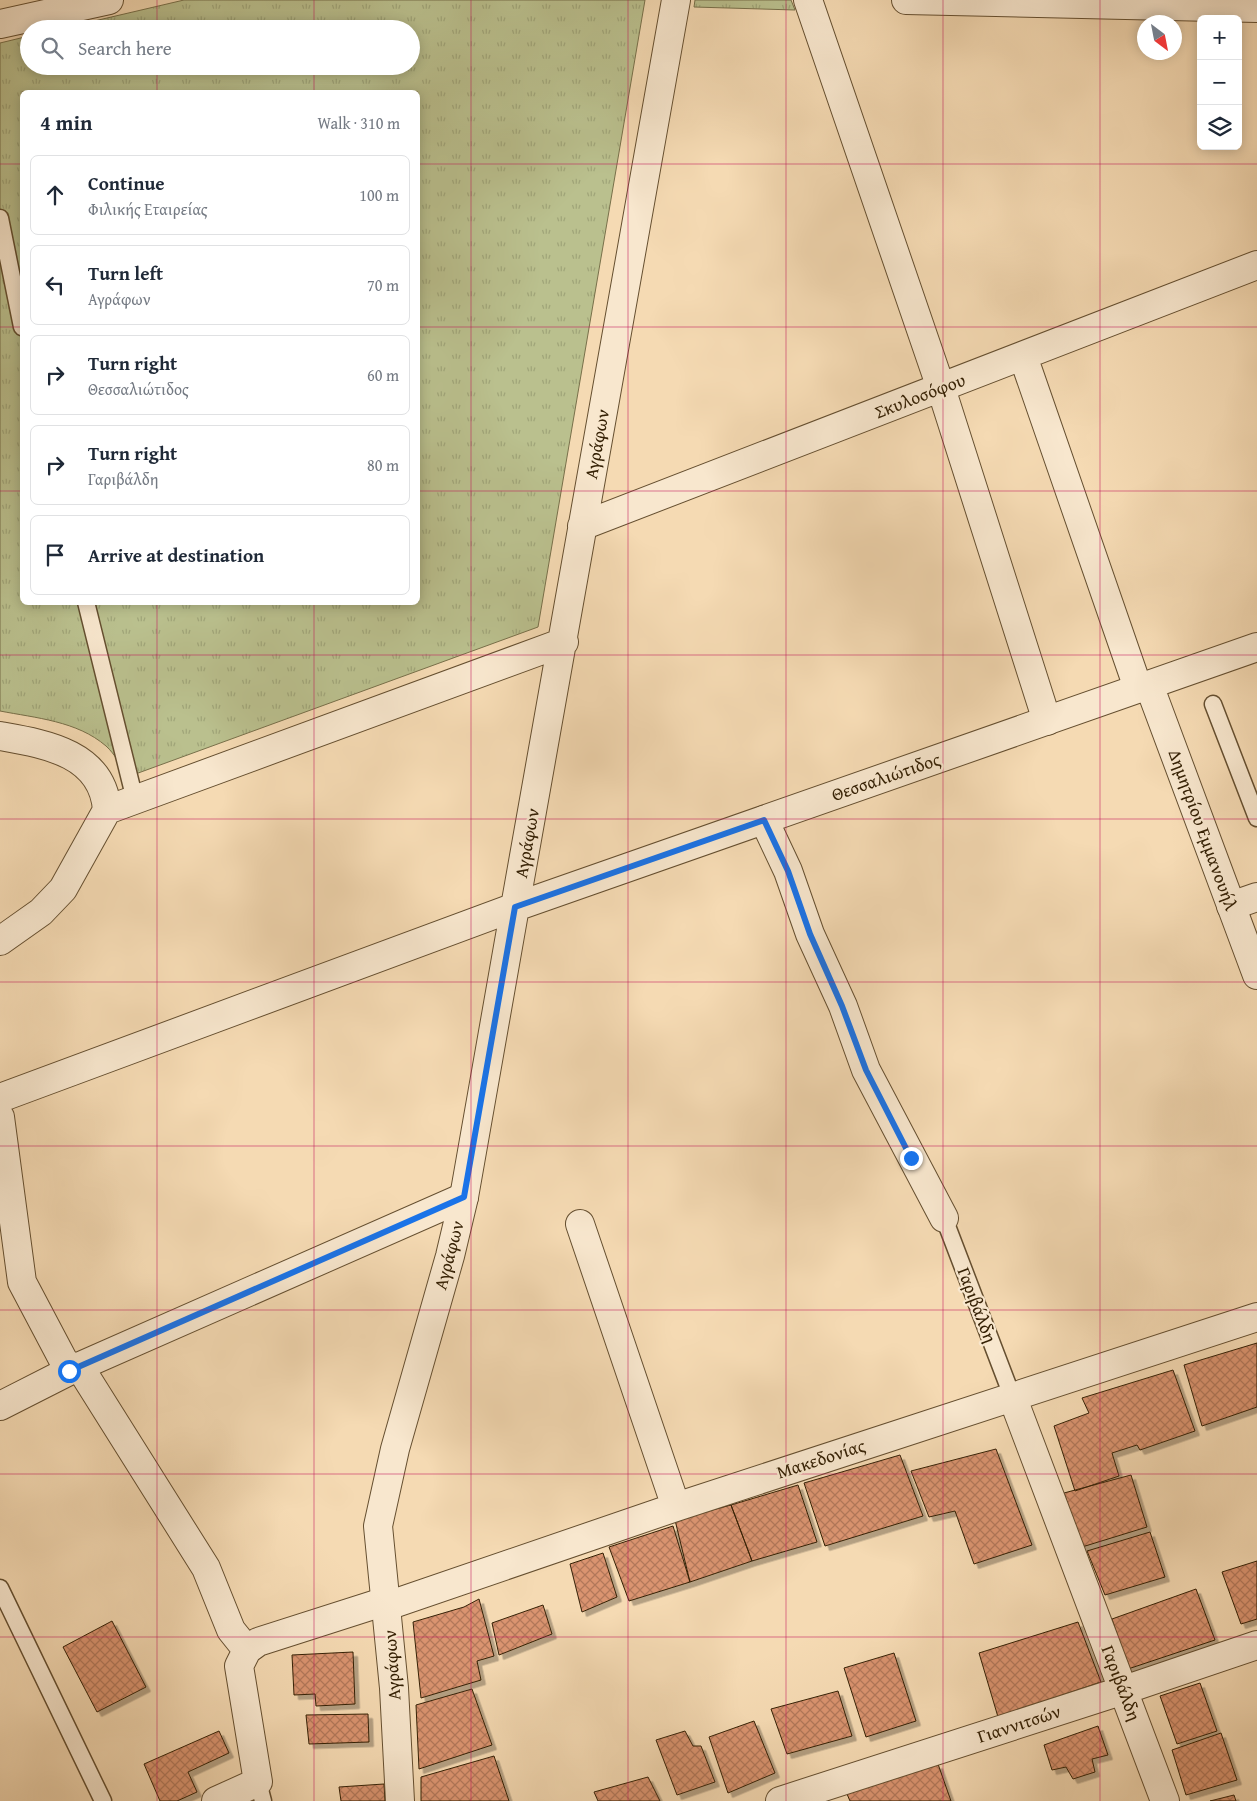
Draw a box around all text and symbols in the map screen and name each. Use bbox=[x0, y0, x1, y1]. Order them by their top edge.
north arrow bbox=[1137, 15, 1182, 60]
map controls bbox=[1197, 15, 1242, 150]
button: + bbox=[1197, 15, 1242, 60]
search box bbox=[20, 20, 420, 75]
icon: search bbox=[38, 34, 66, 62]
text: Search here bbox=[78, 34, 172, 62]
button: − bbox=[1197, 60, 1242, 105]
button: layers bbox=[1197, 105, 1242, 150]
text: 4 min bbox=[40, 107, 92, 138]
text: Walk · 310 m bbox=[317, 111, 400, 135]
text: Continue bbox=[88, 169, 165, 197]
icon: ahead bbox=[41, 181, 69, 209]
text: 100 m bbox=[359, 183, 399, 207]
text: Φιλικής Εταιρείας bbox=[88, 197, 208, 221]
text: Turn left bbox=[88, 259, 163, 287]
icon: left bbox=[41, 271, 69, 299]
text: 70 m bbox=[367, 273, 399, 297]
text: Αγράφων bbox=[88, 287, 151, 311]
text: Turn right bbox=[88, 349, 177, 377]
icon: right bbox=[41, 361, 69, 389]
text: 60 m bbox=[367, 363, 399, 387]
street label: Σκυλοσόφου bbox=[871, 366, 969, 425]
text: Θεσσαλιώτιδος bbox=[88, 377, 189, 401]
street label: Αγράφων bbox=[577, 407, 616, 481]
text: Turn right bbox=[88, 439, 177, 467]
icon: right bbox=[41, 451, 69, 479]
text: 80 m bbox=[367, 453, 399, 477]
text: Γαριβάλδη bbox=[88, 467, 158, 491]
icon: arrive bbox=[41, 541, 69, 569]
text: Arrive at destination bbox=[88, 541, 264, 569]
street label: Θεσσαλιώτιδος bbox=[828, 745, 944, 808]
street label: Δημητρίου Εμμανουήλ bbox=[1162, 746, 1245, 914]
street label: Αγράφων bbox=[507, 806, 546, 880]
route end bbox=[900, 1147, 923, 1170]
street label: Αγράφων bbox=[426, 1217, 471, 1292]
street label: Γαριβάλδη bbox=[951, 1263, 1004, 1347]
route start bbox=[58, 1360, 81, 1383]
street label: Μακεδονίας bbox=[773, 1431, 869, 1486]
street label: Αγράφων bbox=[376, 1629, 407, 1701]
street label: Γαριβάλδη bbox=[1095, 1641, 1148, 1725]
street label: Γιαννιτσών bbox=[973, 1697, 1064, 1750]

